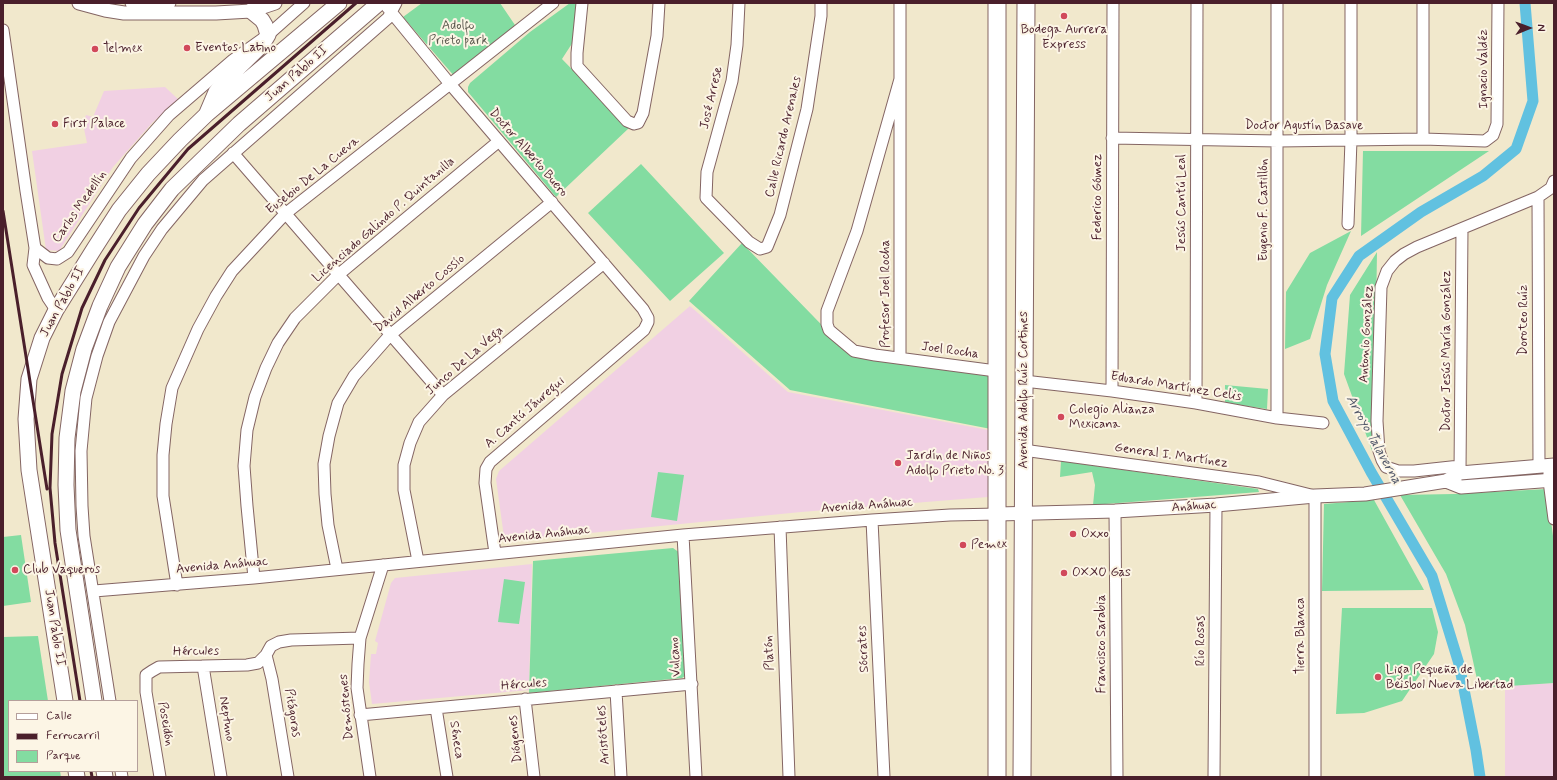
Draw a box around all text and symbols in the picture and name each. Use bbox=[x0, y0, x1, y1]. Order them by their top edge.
north arrow bbox=[1509, 8, 1549, 48]
marker: Bodega Aurrera Express bbox=[1059, 11, 1069, 21]
park label: Adolfo Prieto park bbox=[428, 18, 488, 49]
place label: Bodega Aurrera Express bbox=[1021, 22, 1107, 53]
text: N bbox=[1534, 24, 1548, 32]
street label: Ignacio Valdéz bbox=[1476, 29, 1492, 109]
place label: Eventos Latino bbox=[195, 40, 276, 56]
place label: Telmex bbox=[103, 41, 142, 57]
marker: Eventos Latino bbox=[182, 43, 192, 53]
street label: Juan Pablo II bbox=[262, 43, 332, 105]
marker: Telmex bbox=[90, 44, 100, 54]
street label: José Arrese bbox=[697, 65, 727, 131]
street label: Calle Ricardo Arenales bbox=[762, 75, 806, 199]
street label: Doctor Alberto Buero bbox=[485, 105, 571, 201]
place label: First Palace bbox=[63, 116, 125, 132]
street label: Doctor Agustín Basave bbox=[1245, 118, 1363, 134]
marker: First Palace bbox=[50, 119, 60, 129]
street label: Eusebio De La Cueva bbox=[263, 134, 363, 218]
street label: Licenciado Galindo P. Quintanilla bbox=[310, 154, 458, 286]
street label: Federico Gómez bbox=[1090, 154, 1106, 240]
street label: Jesús Cantú Leal bbox=[1174, 154, 1190, 252]
street label: Eugenio F. Castillón bbox=[1256, 159, 1272, 261]
street label: Carlos Medellín bbox=[49, 168, 111, 246]
street label: Profesor Joel Rocha bbox=[878, 240, 894, 348]
street label: David Alberto Cossío bbox=[372, 252, 468, 336]
street label: Juan Pablo II bbox=[37, 264, 89, 340]
street label: Doctor Jesús María González bbox=[1439, 270, 1455, 432]
street label: Antonio González bbox=[1357, 285, 1377, 383]
street label: Doroteo Ruíz bbox=[1516, 285, 1532, 355]
street label: Avenida Adolfo Ruíz Cortines bbox=[1016, 311, 1032, 469]
street label: Junco De La Vega bbox=[423, 323, 507, 399]
street label: Joel Rocha bbox=[920, 339, 980, 363]
street label: Eduardo Martínez Celis bbox=[1109, 369, 1243, 405]
street label: A. Cantú Jáuregui bbox=[482, 374, 568, 452]
water label: Arroyo Talaverna bbox=[1342, 393, 1404, 487]
place label: Colegio Alianza Mexicana bbox=[1069, 402, 1155, 433]
marker: Colegio Alianza Mexicana bbox=[1056, 412, 1066, 422]
street label: General I. Martínez bbox=[1113, 440, 1229, 472]
place label: Jardín de Niños Adolfo Prieto No. 3 bbox=[906, 448, 1004, 479]
marker: Jardín de Niños Adolfo Prieto No. 3 bbox=[893, 458, 903, 468]
street label: Avenida Anáhuac bbox=[820, 495, 914, 517]
street label: Anáhuac bbox=[1171, 498, 1217, 516]
street label: Avenida Anáhuac bbox=[497, 522, 591, 548]
place label: Oxxo bbox=[1081, 526, 1109, 542]
marker: Oxxo bbox=[1068, 529, 1078, 539]
place label: Pemex bbox=[971, 537, 1007, 553]
marker: Pemex bbox=[958, 540, 968, 550]
street label: Avenida Anáhuac bbox=[175, 554, 269, 578]
place label: Club Vaqueros bbox=[23, 562, 100, 578]
marker: Club Vaqueros bbox=[10, 565, 20, 575]
place label: OXXO Gas bbox=[1072, 565, 1131, 581]
marker: OXXO Gas bbox=[1059, 568, 1069, 578]
street label: Juan Pablo II bbox=[40, 588, 68, 668]
street label: Francisco Sarabia bbox=[1094, 595, 1110, 693]
street label: Tierra Blanca bbox=[1293, 598, 1309, 674]
street label: Río Rosas bbox=[1193, 616, 1209, 666]
street label: Sócrates bbox=[855, 625, 873, 673]
street label: Platón bbox=[762, 635, 778, 671]
street label: Vulcano bbox=[667, 637, 685, 677]
street label: Hércules bbox=[173, 644, 219, 660]
place label: Liga Pequeña de Beisbol Nueva Libertad bbox=[1386, 662, 1513, 693]
marker: Liga Pequeña de Beisbol Nueva Libertad bbox=[1373, 672, 1383, 682]
street label: Demóstenes bbox=[336, 673, 358, 741]
street label: Hércules bbox=[500, 675, 548, 695]
street label: Pitágoras bbox=[280, 688, 304, 738]
street label: Neptuno bbox=[215, 695, 237, 743]
legend bbox=[8, 700, 138, 772]
street label: Poseidón bbox=[153, 701, 177, 747]
street label: Aristóteles bbox=[594, 705, 614, 765]
text: Calle bbox=[46, 708, 72, 724]
street label: Diógenes bbox=[506, 714, 526, 764]
street label: Séneca bbox=[445, 720, 467, 760]
text: Ferrocarril bbox=[46, 728, 100, 744]
text: Parque bbox=[46, 748, 81, 764]

